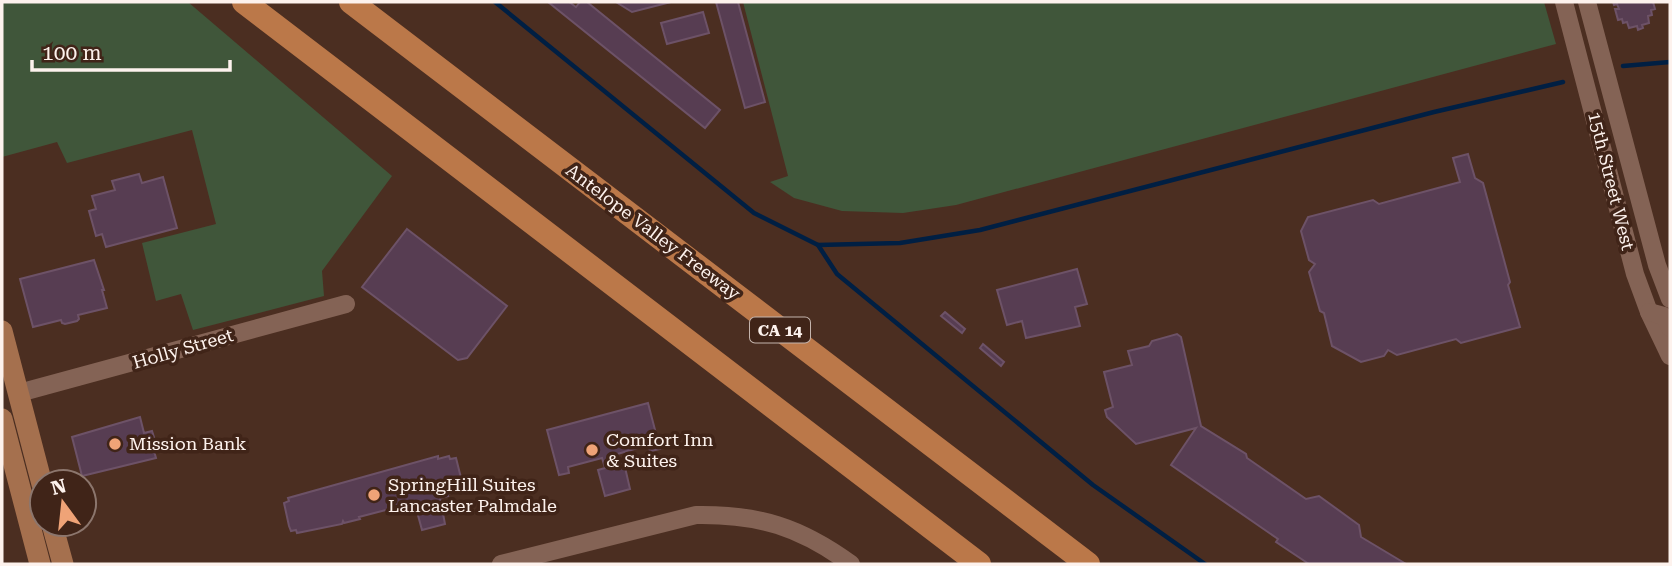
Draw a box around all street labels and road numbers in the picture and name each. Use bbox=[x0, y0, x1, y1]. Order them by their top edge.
street label: 15th Street West bbox=[1584, 109, 1639, 253]
street label: Antelope Valley Freeway bbox=[562, 159, 745, 304]
road number: CA 14 bbox=[750, 318, 810, 342]
street label: Holly Street bbox=[130, 324, 236, 373]

